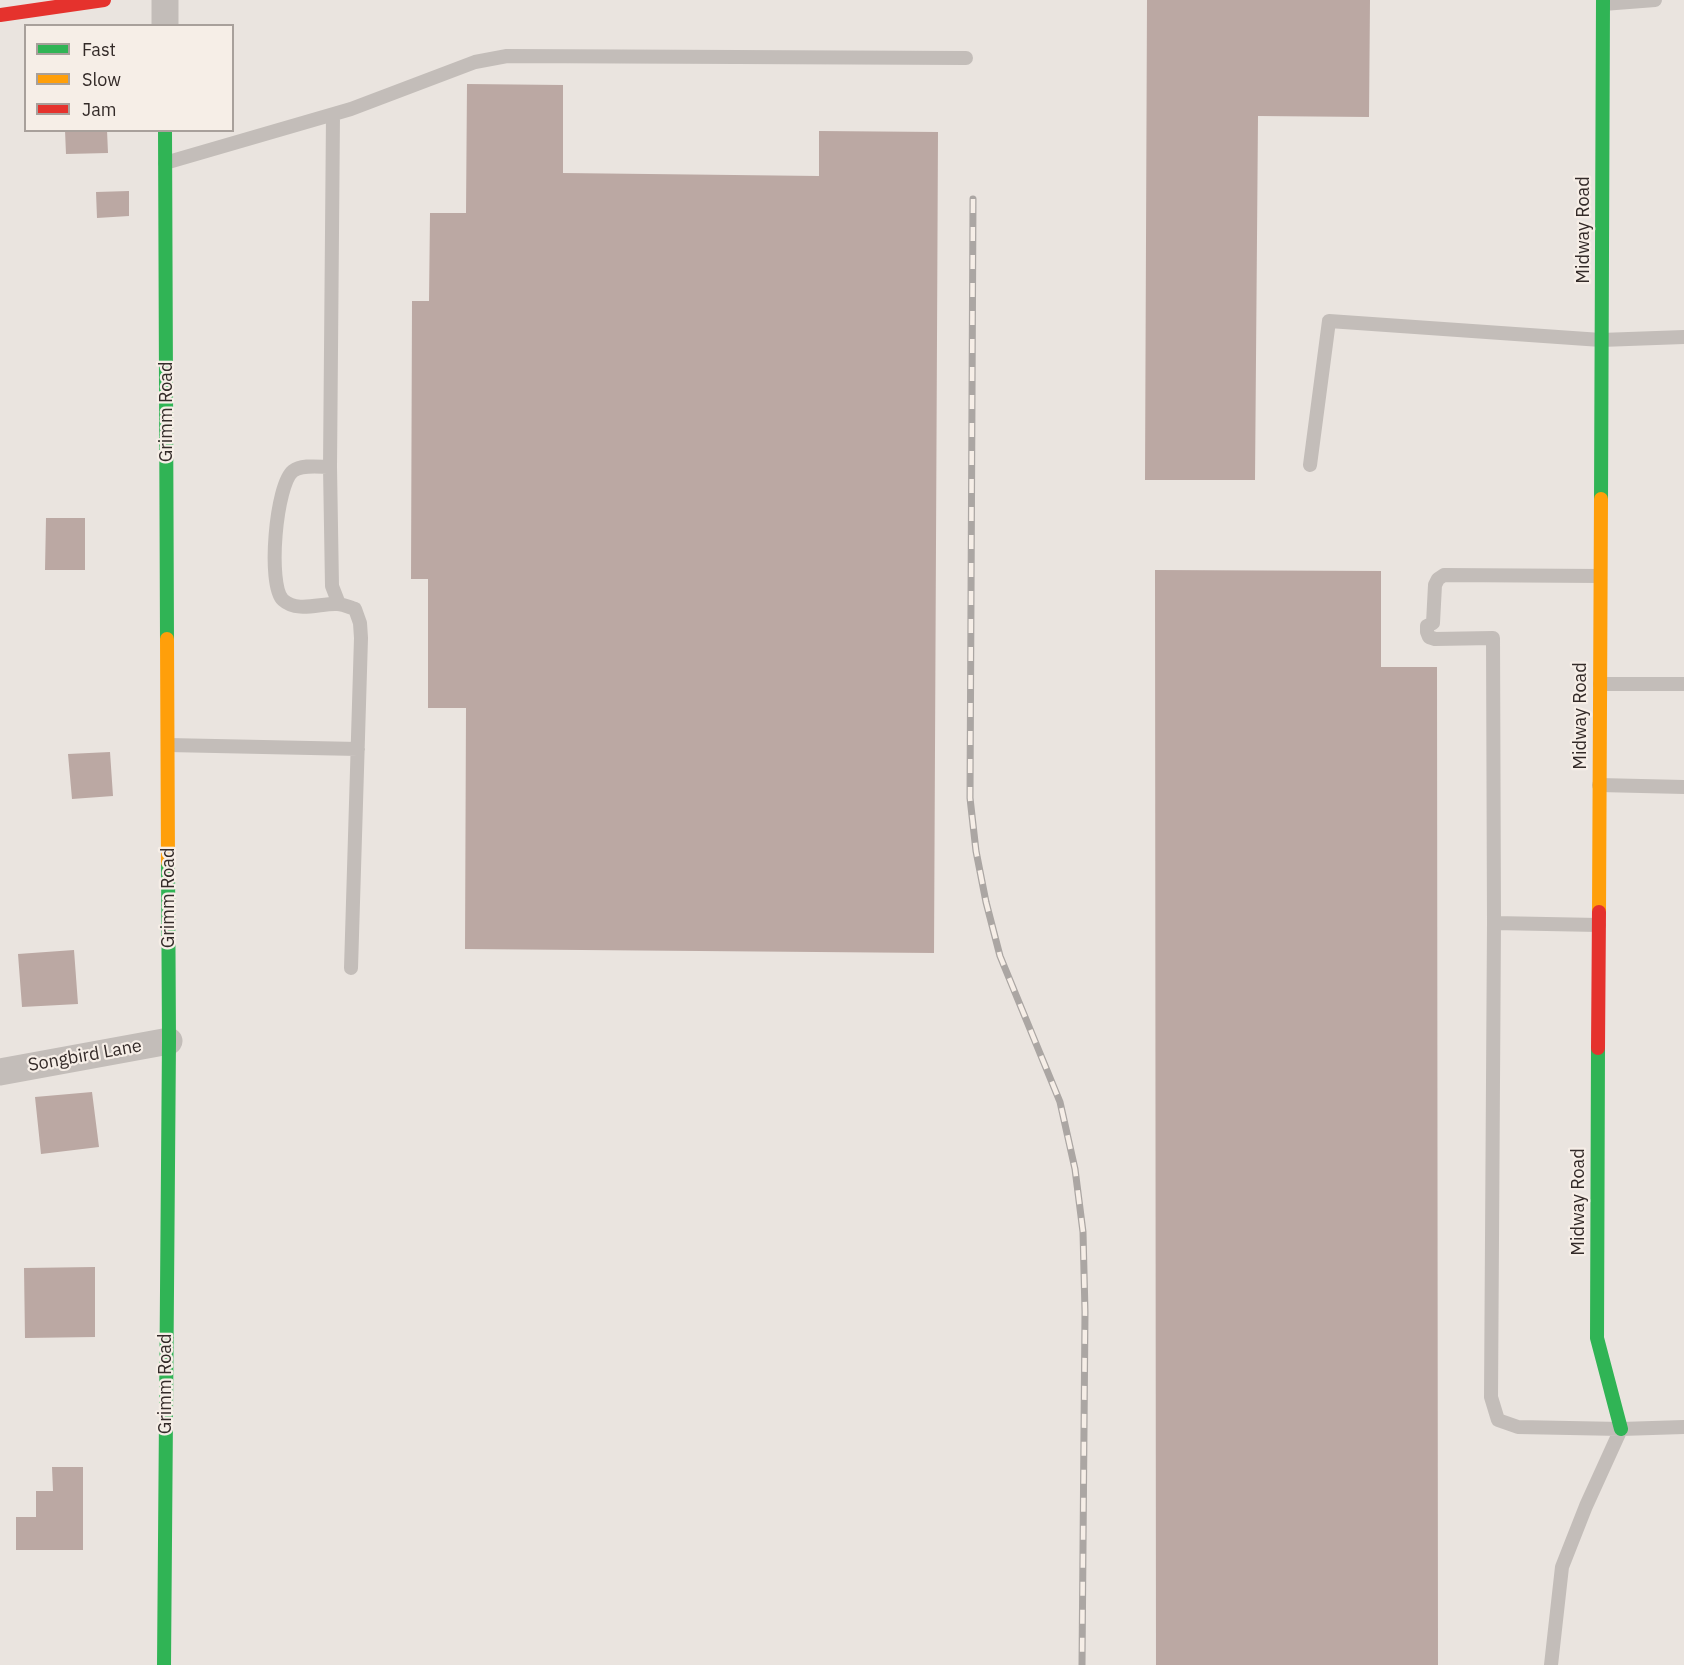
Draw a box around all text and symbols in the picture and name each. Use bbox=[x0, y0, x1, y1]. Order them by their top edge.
legend bbox=[24, 24, 234, 132]
text: Fast bbox=[82, 38, 116, 61]
text: Slow bbox=[82, 68, 121, 91]
text: Jam bbox=[82, 98, 117, 121]
street label: Midway Road bbox=[1573, 176, 1595, 284]
street label: Grimm Road bbox=[156, 362, 178, 462]
street label: Midway Road bbox=[1570, 662, 1592, 770]
street label: Grimm Road bbox=[158, 848, 180, 948]
street label: Songbird Lane bbox=[26, 1035, 144, 1077]
street label: Midway Road bbox=[1568, 1148, 1590, 1256]
street label: Grimm Road bbox=[155, 1334, 177, 1434]

